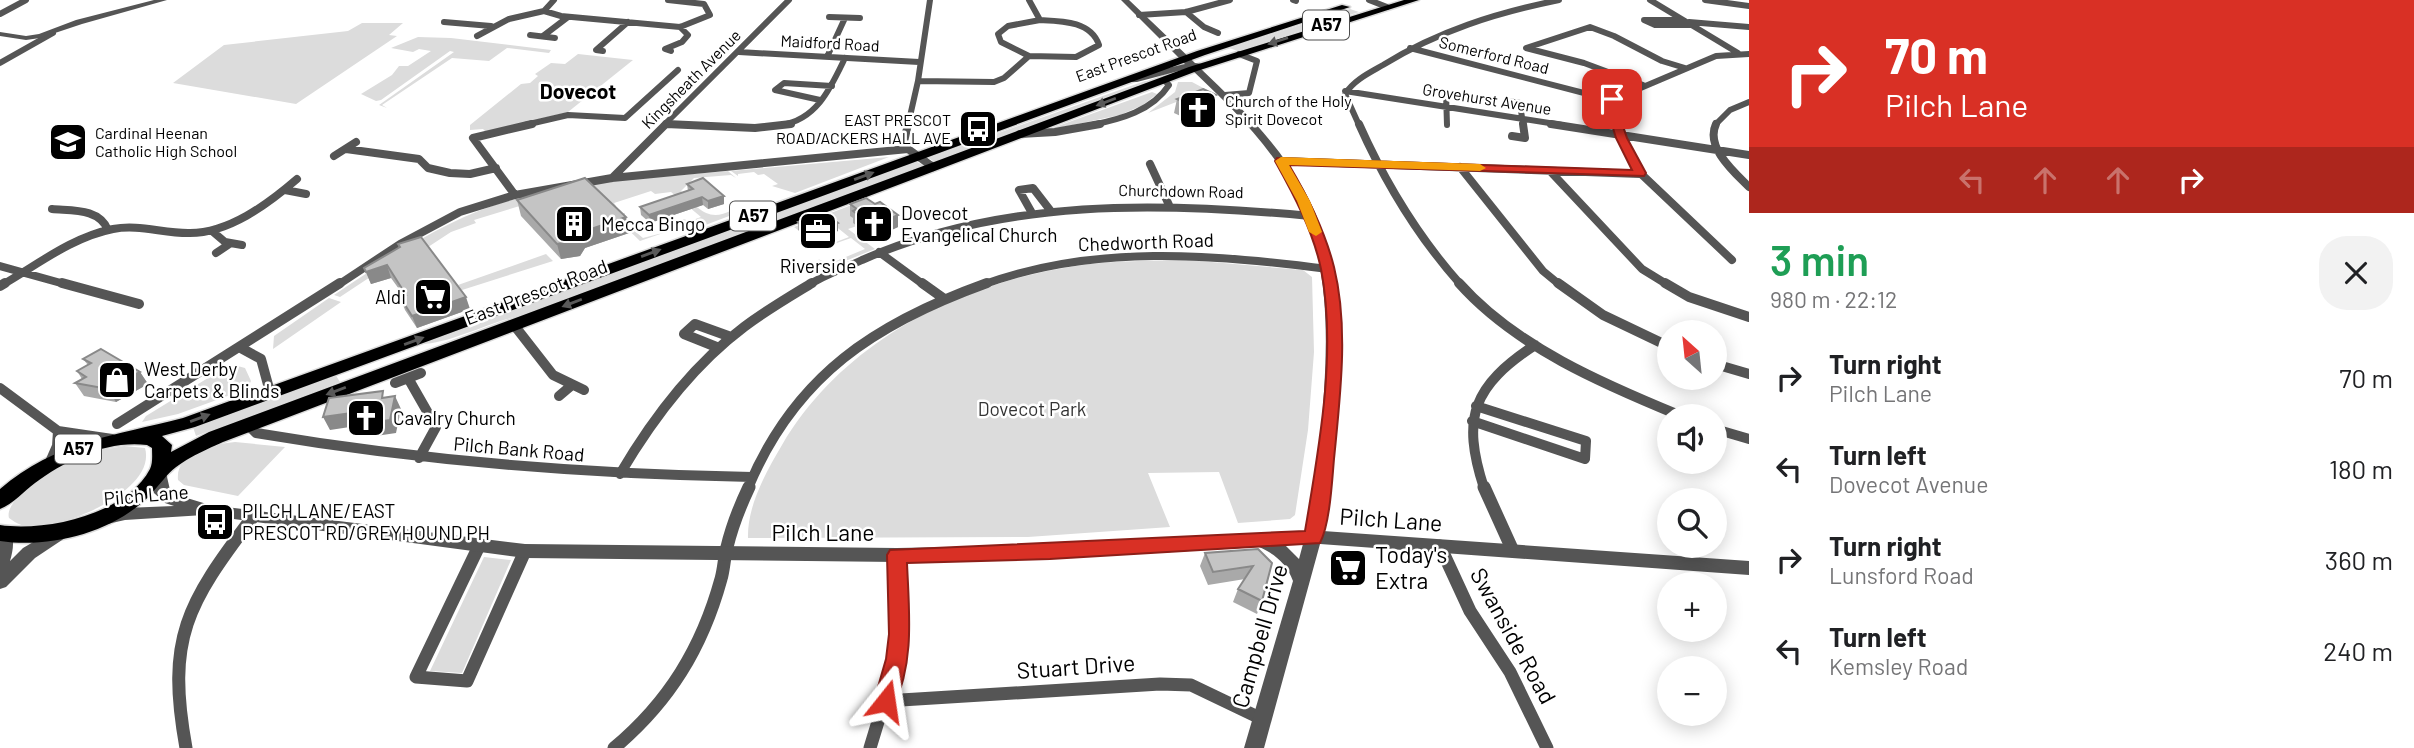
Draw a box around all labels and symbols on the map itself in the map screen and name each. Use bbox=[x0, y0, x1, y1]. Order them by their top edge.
road number: A57 bbox=[1303, 10, 1349, 40]
street label: East Prescot Road bbox=[1073, 24, 1199, 85]
street label: Kingsheath Avenue bbox=[637, 25, 744, 132]
street label: Maidford Road bbox=[780, 30, 880, 55]
street label: Somerford Road bbox=[1437, 32, 1551, 77]
one-way arrow bbox=[1268, 36, 1289, 47]
pin bbox=[1582, 69, 1642, 129]
district label: Dovecot bbox=[540, 78, 616, 103]
street label: Grovehurst Avenue bbox=[1421, 79, 1553, 118]
church icon: Church of the Holy Spirit Dovecot bbox=[1177, 89, 1219, 131]
place label: Church of the Holy Spirit Dovecot bbox=[1225, 91, 1352, 128]
one-way arrow bbox=[1096, 96, 1117, 107]
bus stop icon: EAST PRESCOT ROAD/ACKERS HALL AVE bbox=[957, 108, 999, 150]
place label: EAST PRESCOT ROAD/ACKERS HALL AVE bbox=[776, 110, 951, 147]
school or university icon: Cardinal Heenan Catholic High School bbox=[47, 121, 89, 163]
place label: Cardinal Heenan Catholic High School bbox=[95, 123, 237, 160]
one-way arrow bbox=[854, 170, 875, 181]
street label: Churchdown Road bbox=[1118, 180, 1244, 201]
place label: Dovecot Evangelical Church bbox=[901, 201, 1057, 246]
road number: A57 bbox=[730, 202, 776, 230]
building icon: Mecca Bingo bbox=[553, 203, 595, 245]
church icon: Dovecot Evangelical Church bbox=[853, 203, 895, 245]
office icon: Riverside bbox=[797, 210, 839, 252]
place label: Mecca Bingo bbox=[601, 212, 705, 235]
street label: Chedworth Road bbox=[1078, 228, 1214, 255]
one-way arrow bbox=[640, 248, 661, 259]
street label: East Prescot Road bbox=[461, 254, 610, 329]
place label: Riverside bbox=[780, 254, 856, 277]
supermarket icon: Aldi bbox=[412, 276, 454, 318]
place label: Aldi bbox=[375, 285, 406, 308]
one-way arrow bbox=[562, 298, 583, 309]
north arrow bbox=[1657, 320, 1727, 390]
one-way arrow bbox=[404, 335, 425, 346]
place label: West Derby Carpets & Blinds bbox=[144, 357, 279, 402]
shop icon: West Derby Carpets & Blinds bbox=[96, 359, 138, 401]
one-way arrow bbox=[326, 386, 347, 397]
church icon: Cavalry Church bbox=[345, 397, 387, 439]
park label: Dovecot Park bbox=[978, 397, 1086, 420]
place label: Cavalry Church bbox=[393, 406, 516, 429]
one-way arrow bbox=[190, 413, 211, 424]
street label: Pilch Bank Road bbox=[453, 431, 586, 466]
road number: A57 bbox=[55, 434, 101, 463]
street label: Pilch Lane bbox=[103, 479, 189, 510]
place label: PILCH LANE/EAST PRESCOT RD/GREYHOUND PH bbox=[242, 499, 490, 544]
bus stop icon: PILCH LANE/EAST PRESCOT RD/GREYHOUND PH bbox=[194, 501, 236, 543]
street label: Pilch Lane bbox=[1339, 501, 1443, 537]
street label: Pilch Lane bbox=[771, 518, 875, 546]
place label: Today's Extra bbox=[1375, 540, 1447, 594]
supermarket icon: Today's Extra bbox=[1327, 547, 1369, 589]
street label: Campbell Drive bbox=[1225, 561, 1293, 711]
street label: Swanside Road bbox=[1465, 563, 1563, 708]
street label: Stuart Drive bbox=[1016, 648, 1136, 684]
position arrow bbox=[849, 664, 923, 738]

